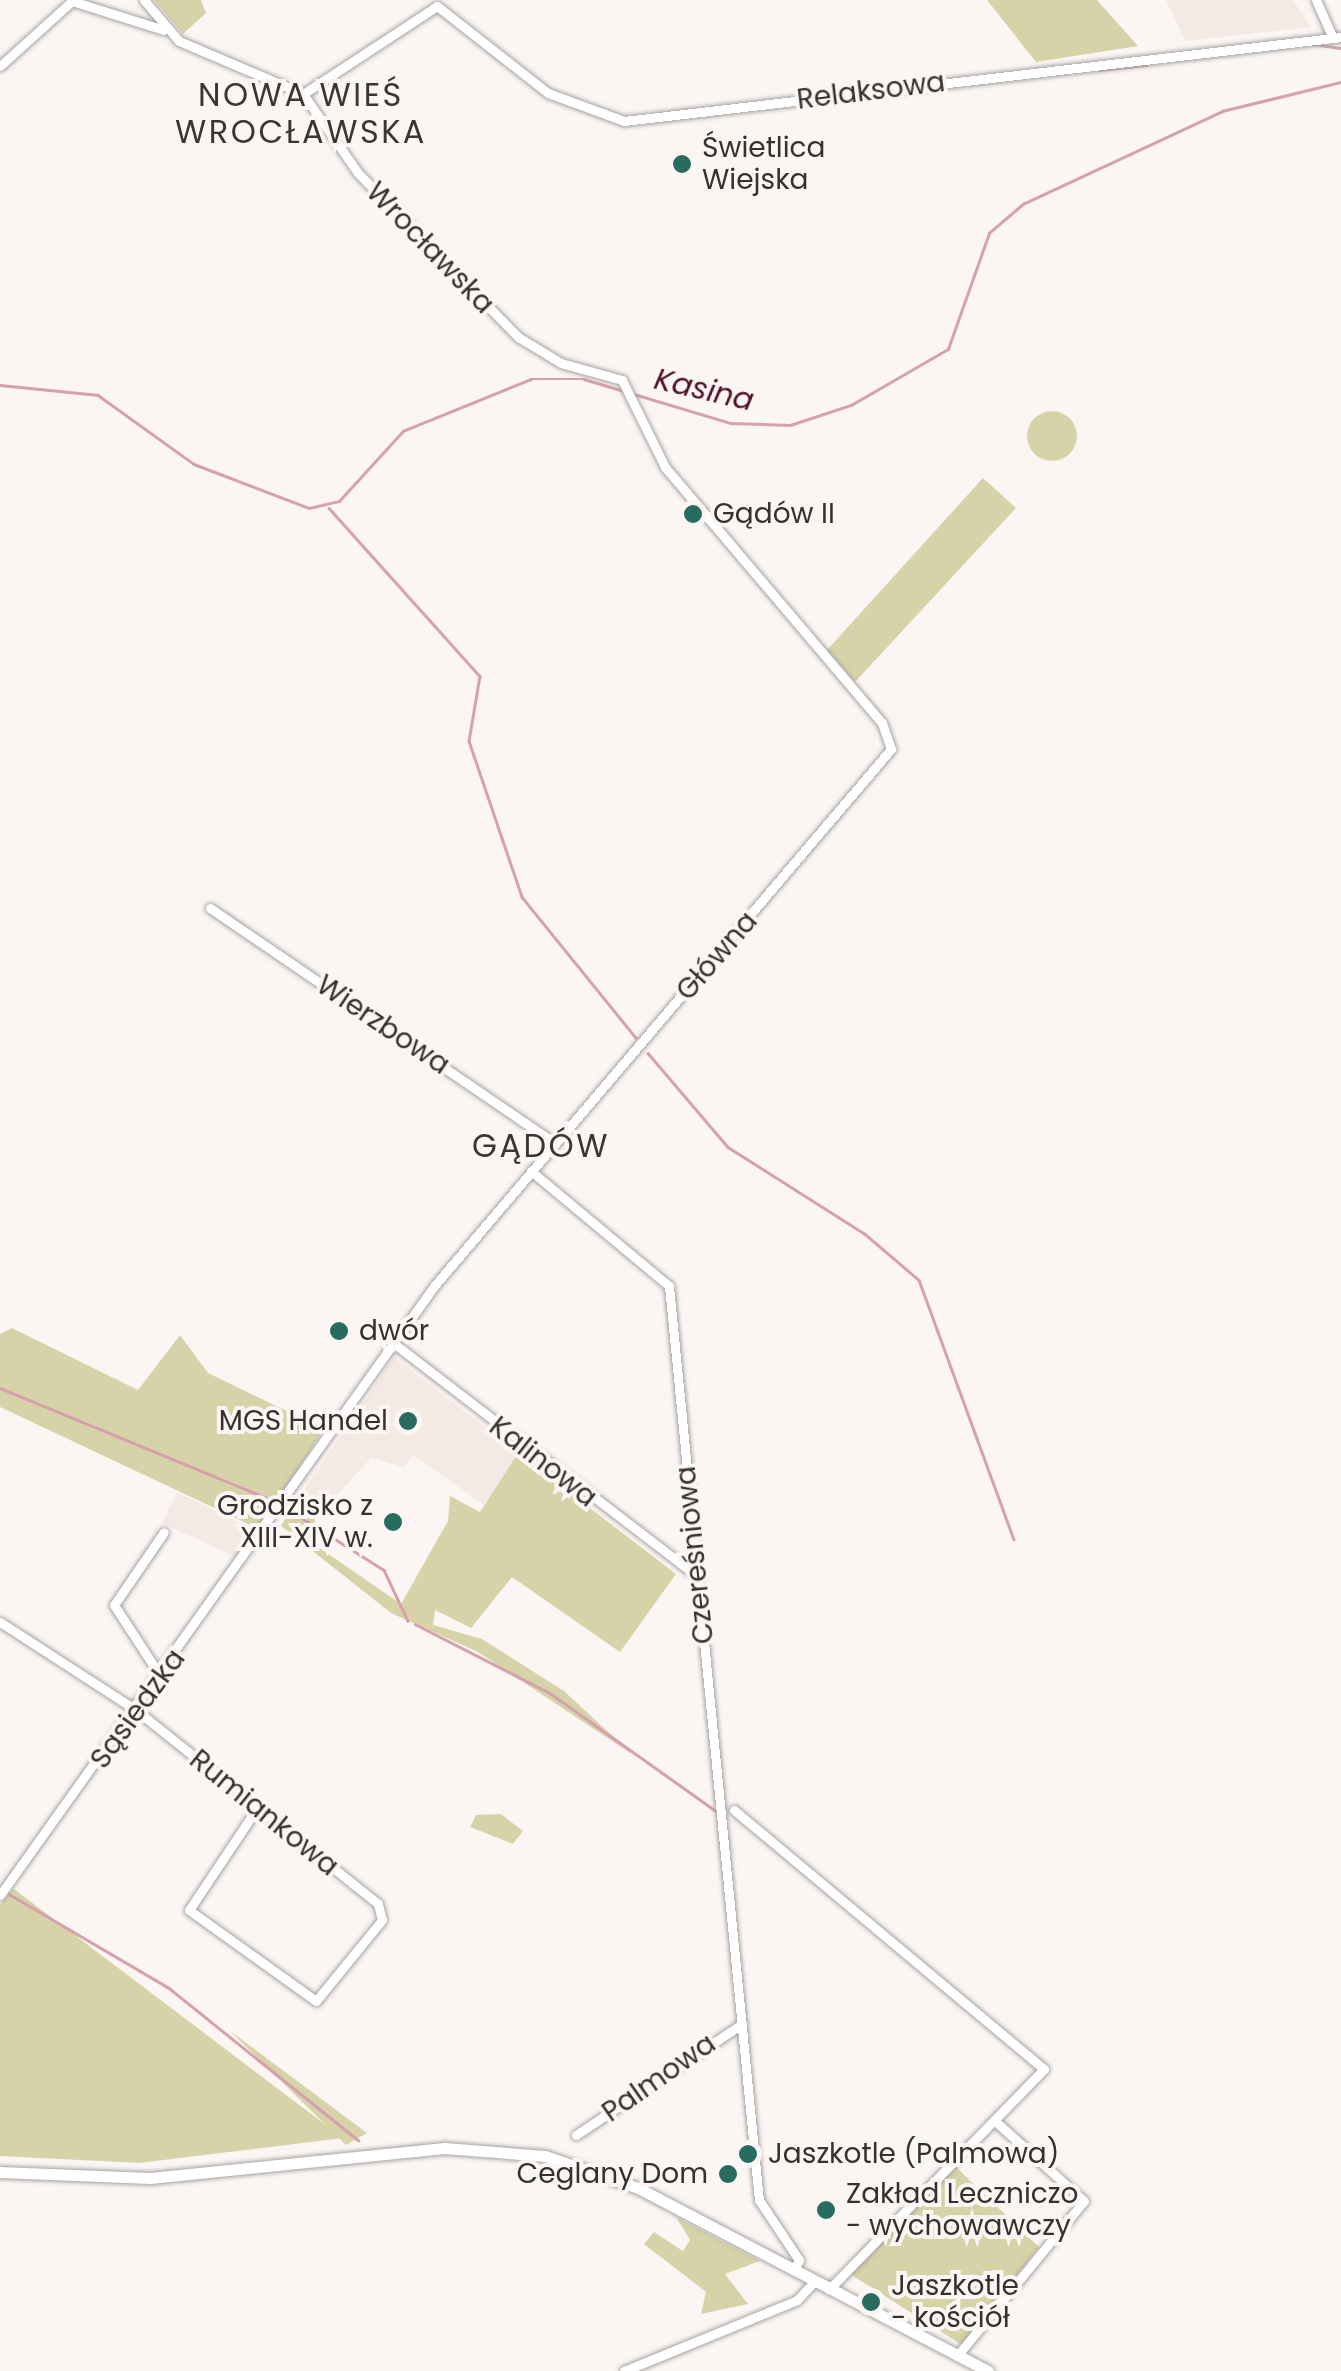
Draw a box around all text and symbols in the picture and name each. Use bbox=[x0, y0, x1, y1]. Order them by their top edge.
street label: Relaksowa bbox=[795, 65, 947, 117]
district label: NOWA WIEŚ WROCŁAWSKA bbox=[175, 77, 427, 152]
place label: Świetlica Wiejska bbox=[702, 131, 826, 197]
marker: Świetlica Wiejska bbox=[671, 153, 693, 175]
street label: Wrocławska bbox=[359, 175, 501, 321]
water label: Kasina bbox=[651, 361, 757, 419]
place label: Gądów II bbox=[713, 497, 835, 531]
marker: Gądów II bbox=[682, 503, 704, 525]
street label: Główna bbox=[669, 905, 765, 1007]
street label: Wierzbowa bbox=[310, 968, 456, 1082]
district label: GĄDÓW bbox=[472, 1127, 610, 1165]
place label: dwór bbox=[359, 1314, 429, 1348]
marker: dwór bbox=[328, 1320, 350, 1342]
place label: MGS Handel bbox=[219, 1404, 388, 1438]
marker: MGS Handel bbox=[397, 1410, 419, 1432]
street label: Kalinowa bbox=[483, 1410, 603, 1514]
street label: Czereśniowa bbox=[669, 1464, 721, 1646]
place label: Grodzisko z XIII-XIV w. bbox=[217, 1489, 373, 1555]
marker: Grodzisko z XIII-XIV w. bbox=[382, 1511, 404, 1533]
street label: Sąsiedzka bbox=[83, 1643, 193, 1775]
street label: Rumiankowa bbox=[183, 1743, 345, 1883]
street label: Palmowa bbox=[596, 2027, 722, 2129]
place label: Jaszkotle (Palmowa) bbox=[768, 2137, 1059, 2171]
marker: Jaszkotle (Palmowa) bbox=[737, 2143, 759, 2165]
place label: Ceglany Dom bbox=[517, 2157, 708, 2191]
marker: Ceglany Dom bbox=[717, 2163, 739, 2185]
place label: Zakład Leczniczo - wychowawczy bbox=[846, 2177, 1079, 2243]
marker: Zakład Leczniczo - wychowawczy bbox=[815, 2199, 837, 2221]
place label: Jaszkotle - kościół bbox=[891, 2269, 1019, 2335]
marker: Jaszkotle - kościół bbox=[860, 2291, 882, 2313]

